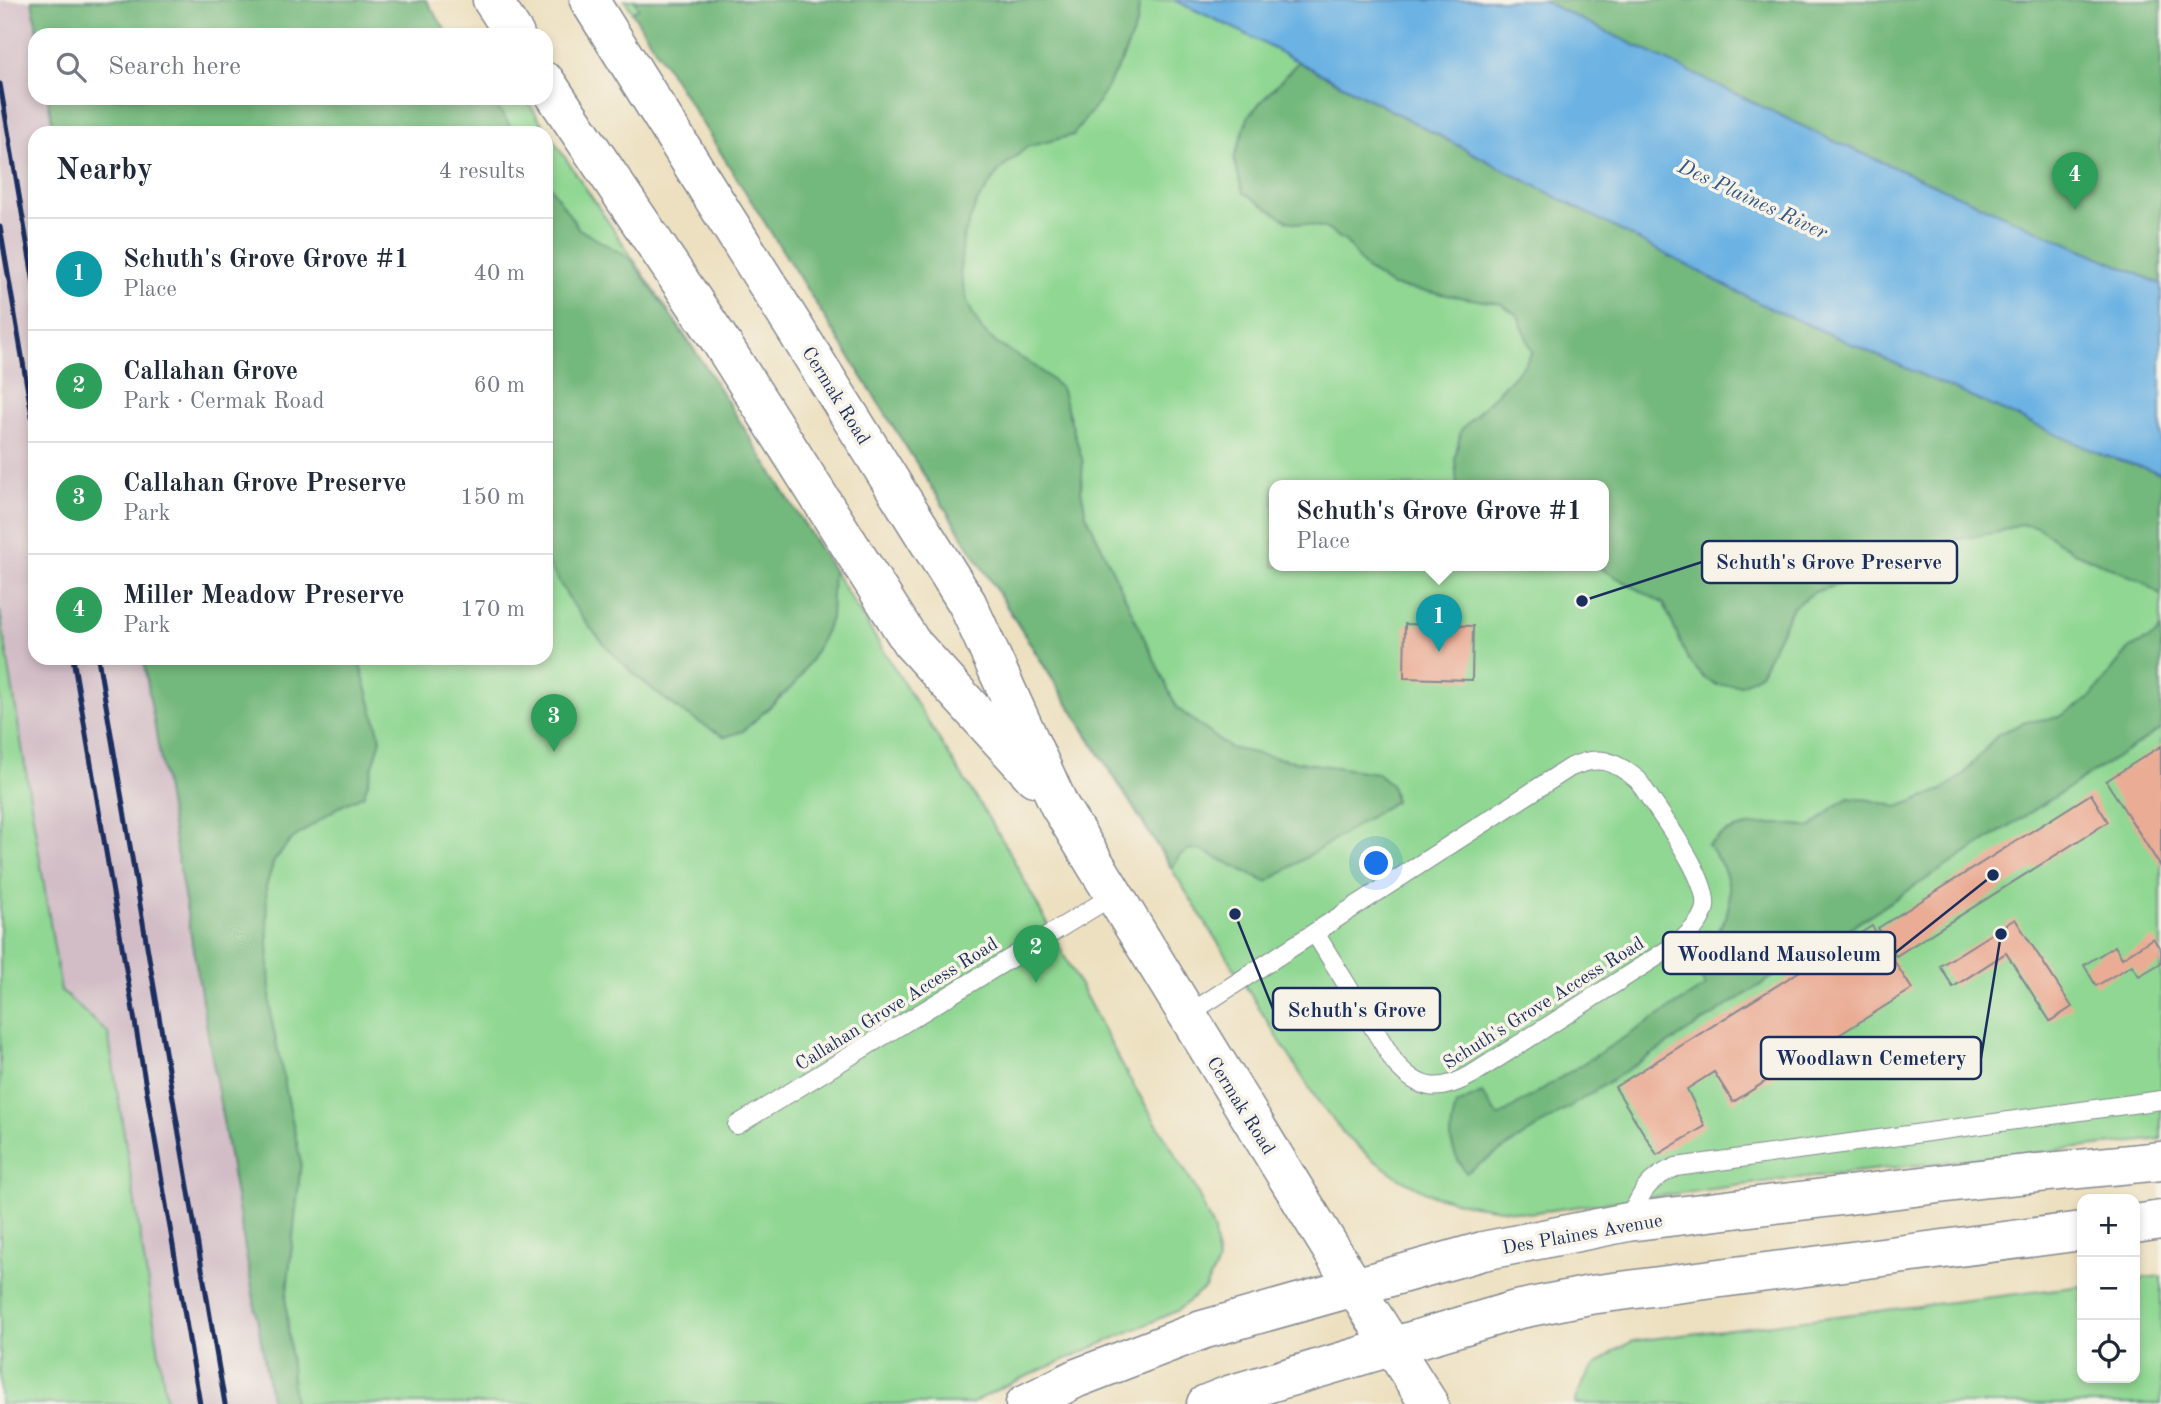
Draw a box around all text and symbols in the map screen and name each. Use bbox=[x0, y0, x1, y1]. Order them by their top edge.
search box bbox=[28, 28, 553, 105]
icon: search bbox=[52, 48, 90, 86]
text: Search here bbox=[108, 54, 241, 80]
pin: 4 bbox=[2052, 152, 2098, 210]
text: Nearby bbox=[56, 156, 153, 186]
water label: Des Plaines River bbox=[1674, 156, 1831, 245]
text: 4 results bbox=[439, 160, 525, 183]
text: Schuth's Grove Grove #1 bbox=[123, 247, 409, 273]
text: 1 bbox=[72, 262, 86, 285]
text: 40 m bbox=[474, 262, 525, 285]
text: Place bbox=[123, 278, 177, 301]
street label: Cermak Road bbox=[797, 344, 872, 449]
text: Callahan Grove bbox=[123, 359, 298, 385]
text: 2 bbox=[72, 374, 86, 397]
text: 60 m bbox=[474, 374, 525, 397]
text: Park · Cermak Road bbox=[123, 390, 324, 413]
text: Callahan Grove Preserve bbox=[123, 471, 407, 497]
popup bbox=[1269, 480, 1609, 571]
text: 3 bbox=[72, 486, 86, 509]
text: 150 m bbox=[460, 486, 525, 509]
text: Schuth's Grove Grove #1 bbox=[1296, 499, 1582, 525]
text: Park bbox=[123, 502, 170, 525]
text: Place bbox=[1296, 530, 1350, 553]
callout: Schuth's Grove Preserve bbox=[1702, 541, 1957, 583]
text: Schuth's Grove Preserve bbox=[1716, 553, 1942, 574]
text: Miller Meadow Preserve bbox=[123, 583, 405, 609]
pin: 1 bbox=[1416, 594, 1462, 652]
text: 4 bbox=[72, 598, 86, 621]
text: 170 m bbox=[460, 598, 525, 621]
text: Park bbox=[123, 614, 170, 637]
pin: 3 bbox=[531, 694, 577, 752]
your location bbox=[1359, 846, 1393, 880]
pin: 2 bbox=[1013, 925, 1059, 983]
callout: Woodland Mausoleum bbox=[1663, 932, 1895, 974]
street label: Schuth's Grove Access Road bbox=[1441, 934, 1648, 1074]
street label: Callahan Grove Access Road bbox=[793, 935, 1002, 1075]
text: Woodland Mausoleum bbox=[1677, 945, 1881, 966]
callout: Schuth's Grove bbox=[1273, 988, 1440, 1030]
text: Schuth's Grove bbox=[1288, 1001, 1426, 1022]
callout: Woodlawn Cemetery bbox=[1761, 1037, 1981, 1079]
text: Woodlawn Cemetery bbox=[1775, 1049, 1967, 1070]
street label: Cermak Road bbox=[1202, 1054, 1277, 1159]
map controls bbox=[2077, 1194, 2140, 1383]
button: + bbox=[2077, 1194, 2140, 1257]
street label: Des Plaines Avenue bbox=[1501, 1212, 1664, 1259]
button: − bbox=[2077, 1257, 2140, 1320]
button: locate bbox=[2077, 1320, 2140, 1383]

